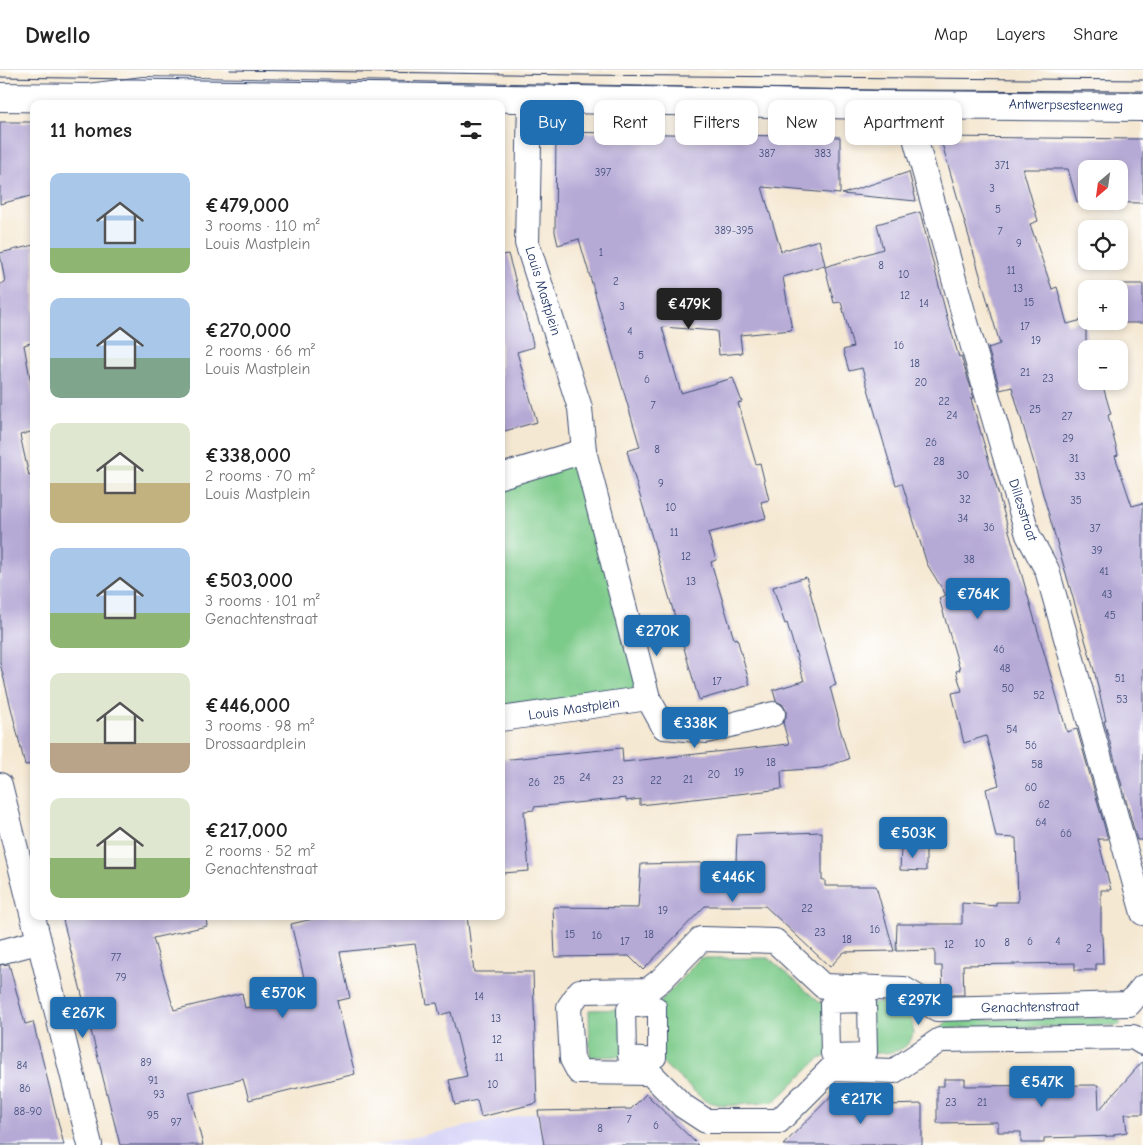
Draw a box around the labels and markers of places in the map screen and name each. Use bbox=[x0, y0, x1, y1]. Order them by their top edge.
pin: €479K bbox=[654, 288, 724, 330]
pin: €764K bbox=[943, 578, 1013, 620]
pin: €270K bbox=[622, 614, 692, 657]
pin: €338K bbox=[660, 706, 730, 749]
pin: €503K bbox=[878, 816, 948, 859]
pin: €446K bbox=[698, 860, 768, 903]
pin: €570K bbox=[248, 976, 318, 1019]
pin: €297K bbox=[884, 984, 954, 1026]
pin: €267K bbox=[48, 996, 118, 1039]
pin: €547K bbox=[1007, 1066, 1077, 1108]
pin: €217K bbox=[826, 1082, 896, 1125]

